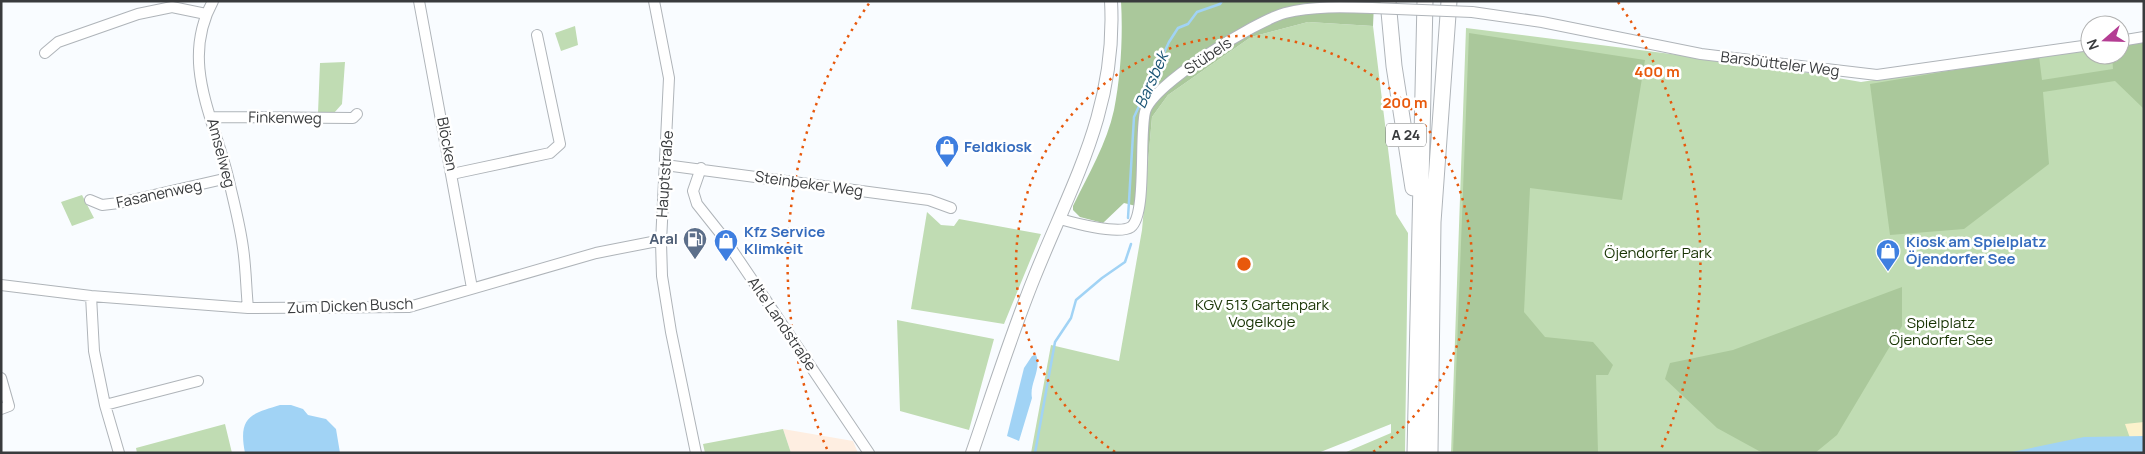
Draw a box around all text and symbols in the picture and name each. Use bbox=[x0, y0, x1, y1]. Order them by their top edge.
north arrow bbox=[2080, 15, 2130, 65]
street label: Stübels bbox=[1180, 32, 1236, 79]
text: N bbox=[2082, 37, 2103, 53]
street label: Barsbütteler Weg bbox=[1719, 46, 1841, 81]
water label: Barsbek bbox=[1129, 47, 1174, 112]
text: 400 m bbox=[1634, 61, 1680, 82]
text: 200 m bbox=[1382, 92, 1428, 113]
street label: Finkenweg bbox=[248, 106, 322, 129]
street label: Blöcken bbox=[432, 115, 463, 173]
street label: Amselweg bbox=[202, 116, 241, 190]
road number: A 24 bbox=[1386, 124, 1426, 146]
street label: Hauptstraße bbox=[651, 129, 678, 218]
shop icon: Feldkiosk bbox=[934, 134, 960, 168]
place label: Feldkiosk bbox=[964, 136, 1033, 157]
street label: Steinbeker Weg bbox=[754, 166, 865, 201]
street label: Fasanenweg bbox=[114, 174, 204, 213]
place label: Kfz Service Klimkeit bbox=[744, 221, 825, 259]
fuel station icon: Aral bbox=[682, 226, 708, 260]
place label: Aral bbox=[649, 228, 678, 249]
shop icon: Kfz Service Klimkeit bbox=[713, 228, 739, 262]
place label: Kiosk am Spielplatz Öjendorfer See bbox=[1906, 231, 2046, 269]
shop icon: Kiosk am Spielplatz Öjendorfer See bbox=[1875, 238, 1901, 272]
park label: Öjendorfer Park bbox=[1604, 242, 1712, 263]
centre of rings bbox=[1235, 255, 1253, 273]
street label: Alte Landstraße bbox=[743, 273, 822, 375]
street label: Zum Dicken Busch bbox=[286, 293, 414, 318]
park label: KGV 513 Gartenpark Vogelkoje bbox=[1195, 294, 1330, 332]
park label: Spielplatz Öjendorfer See bbox=[1889, 312, 1993, 350]

